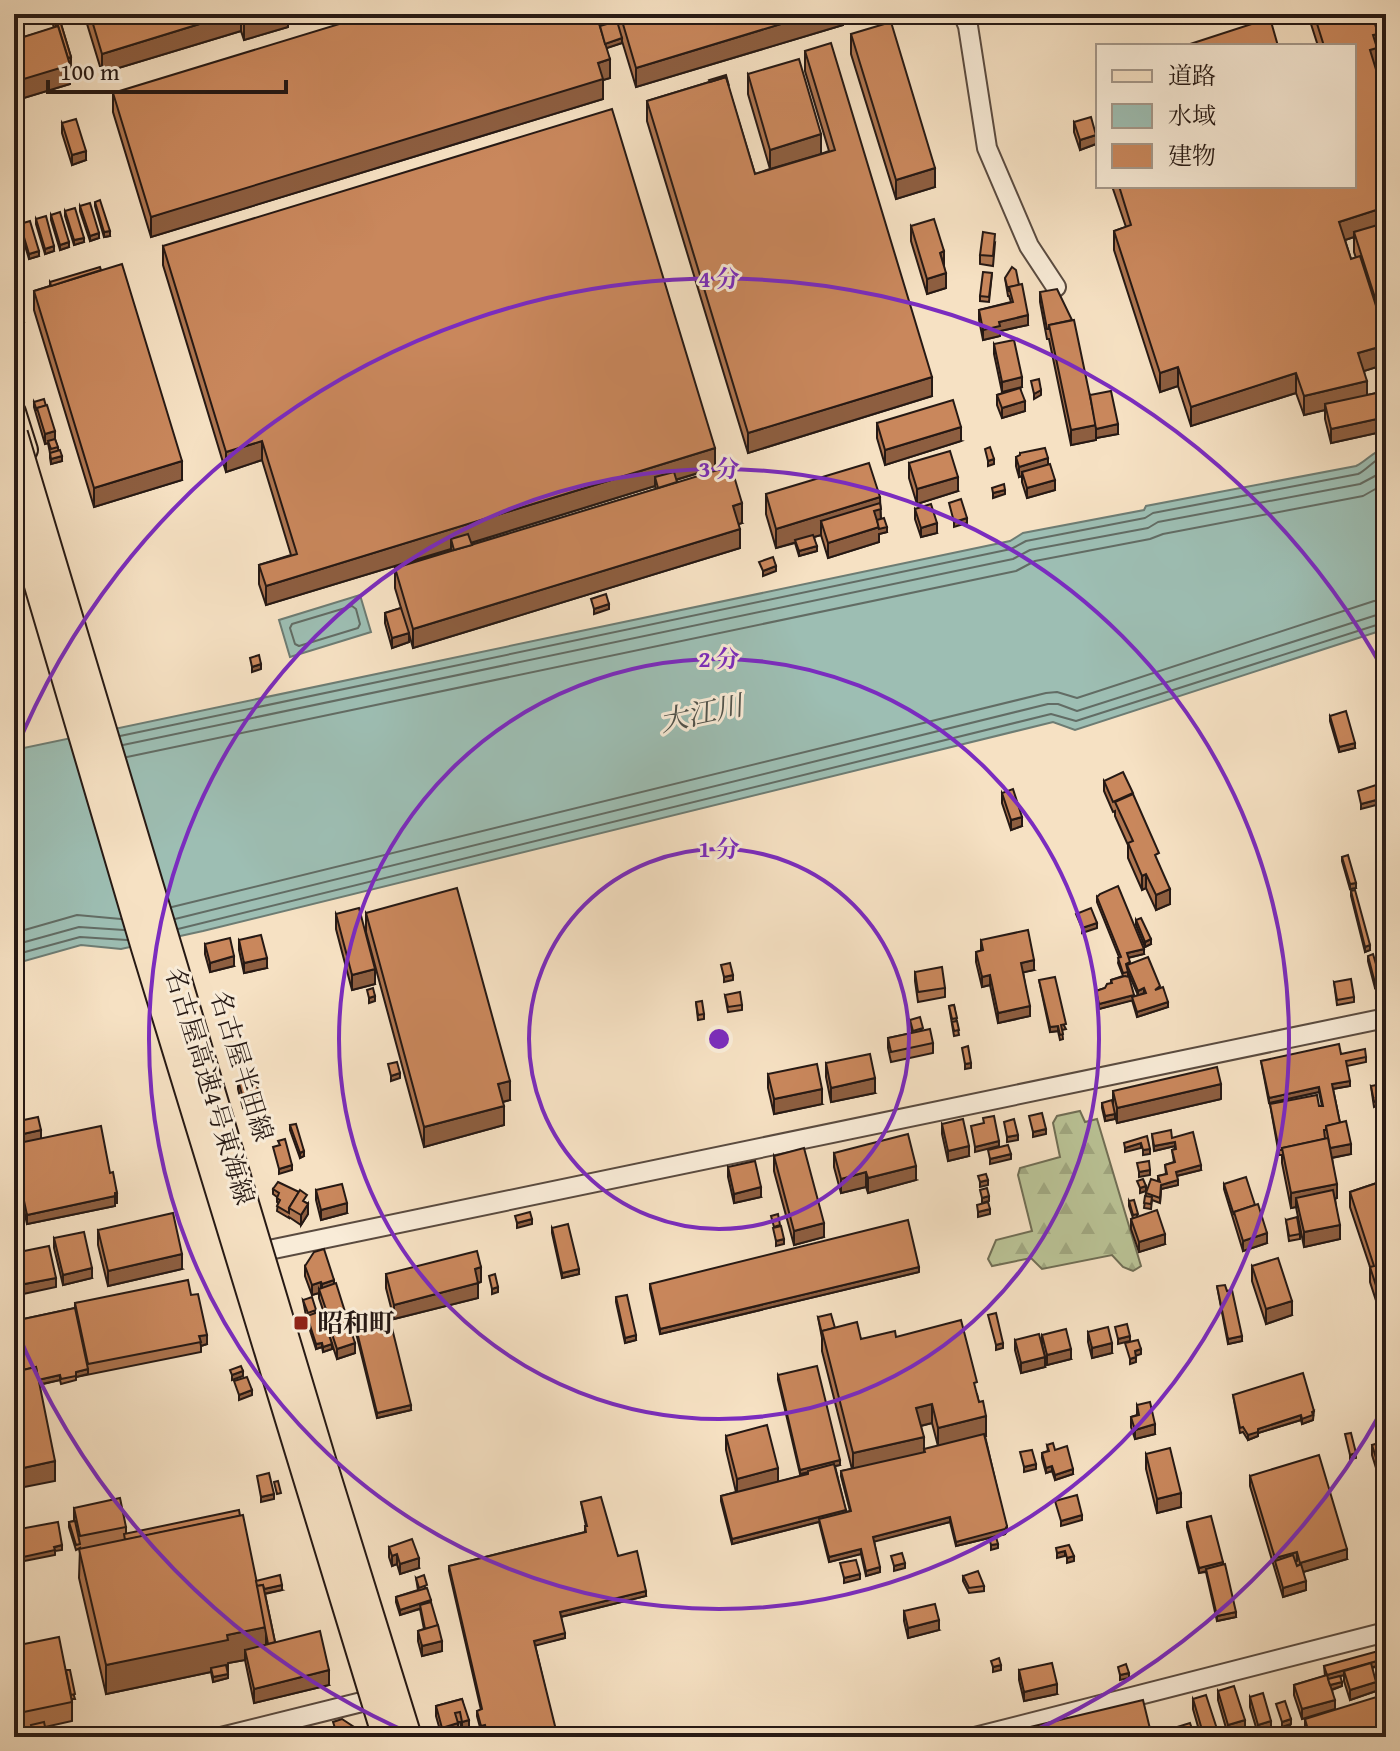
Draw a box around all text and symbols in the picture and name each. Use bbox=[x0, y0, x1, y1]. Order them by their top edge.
scale bar bbox=[48, 44, 286, 94]
legend bbox=[1096, 44, 1356, 188]
text: 100 m bbox=[60, 54, 120, 89]
text: 道路 bbox=[1168, 58, 1216, 93]
text: 水域 bbox=[1168, 98, 1216, 133]
text: 建物 bbox=[1168, 138, 1216, 173]
text: 4 分 bbox=[698, 261, 740, 296]
text: 3 分 bbox=[698, 451, 740, 486]
text: 2 分 bbox=[698, 641, 740, 676]
water label: 大江川 bbox=[656, 683, 749, 741]
text: 1 分 bbox=[698, 831, 740, 866]
street label: 名古屋高速4号東海線 bbox=[156, 962, 265, 1209]
street label: 名古屋半田線 bbox=[201, 986, 284, 1146]
centre of rings bbox=[705, 1025, 733, 1053]
place label: 昭和町 bbox=[317, 1303, 395, 1342]
marker: 昭和町 bbox=[292, 1314, 310, 1332]

